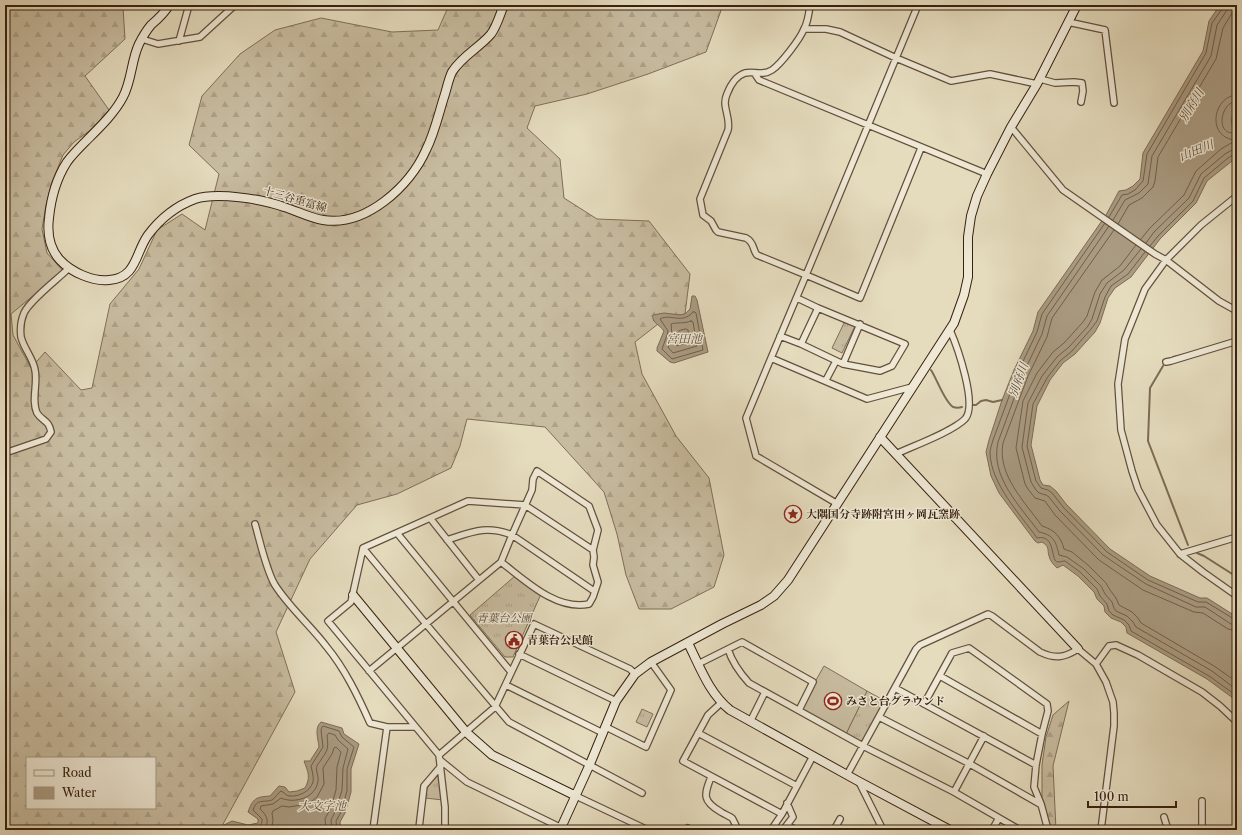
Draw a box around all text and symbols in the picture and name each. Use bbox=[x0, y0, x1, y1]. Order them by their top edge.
water label: 別府川 bbox=[1175, 84, 1208, 124]
water label: 山田川 bbox=[1176, 136, 1217, 164]
street label: 十三谷重富線 bbox=[261, 183, 329, 215]
water label: 宮田池 bbox=[666, 331, 704, 346]
water label: 別府川 bbox=[1005, 359, 1032, 399]
place icon: 大隅国分寺跡附宮田ヶ岡瓦窯跡 bbox=[783, 504, 803, 524]
place label: 大隅国分寺跡附宮田ヶ岡瓦窯跡 bbox=[806, 507, 960, 521]
park label: 青葉台公園 bbox=[477, 611, 533, 625]
public building icon: 青葉台公民館 bbox=[504, 630, 524, 650]
place label: 青葉台公民館 bbox=[527, 633, 593, 647]
sports icon: みさと台グラウンド bbox=[823, 691, 843, 711]
place label: みさと台グラウンド bbox=[846, 694, 945, 708]
legend bbox=[26, 757, 156, 809]
text: Road bbox=[62, 765, 92, 780]
scale bar bbox=[1088, 783, 1176, 809]
text: Water bbox=[61, 785, 96, 800]
text: 100 m bbox=[1094, 789, 1129, 804]
water label: 大文字池 bbox=[298, 798, 348, 813]

